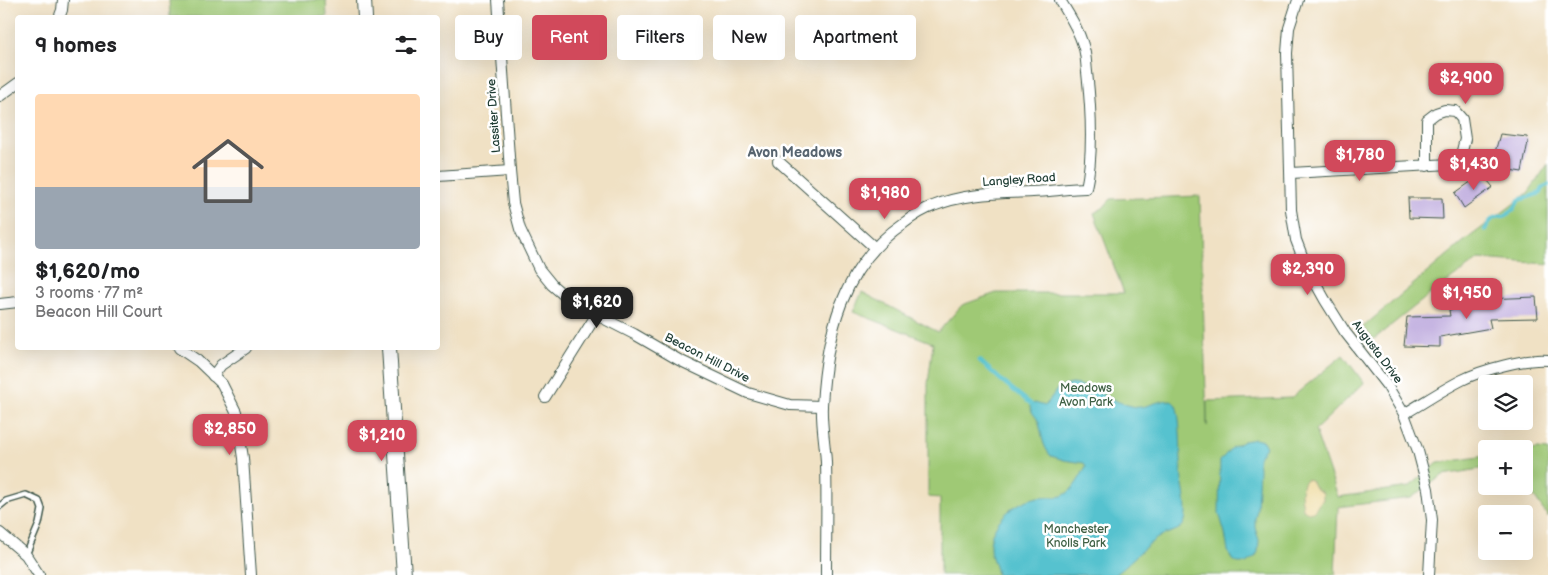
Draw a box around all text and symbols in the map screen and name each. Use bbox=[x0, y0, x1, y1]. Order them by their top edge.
chip: Buy bbox=[455, 15, 522, 60]
chip: Rent bbox=[532, 15, 607, 60]
chip: Filters bbox=[617, 15, 703, 60]
chip: New bbox=[713, 15, 785, 60]
chip: Apartment bbox=[795, 15, 916, 60]
icon: filters bbox=[392, 31, 420, 59]
text: 9 homes bbox=[35, 33, 117, 58]
pin: $2,900 bbox=[1425, 62, 1507, 105]
text: $2,900 bbox=[1440, 69, 1493, 88]
street label: Lassiter Drive bbox=[484, 78, 504, 154]
icon: home bbox=[183, 126, 273, 216]
pin: $1,780 bbox=[1319, 140, 1401, 182]
district label: Avon Meadows bbox=[747, 144, 842, 161]
text: $1,780 bbox=[1335, 146, 1385, 165]
pin: $1,430 bbox=[1433, 148, 1515, 191]
text: $1,430 bbox=[1449, 155, 1499, 174]
street label: Langley Road bbox=[982, 170, 1056, 190]
pin: $1,980 bbox=[844, 178, 926, 220]
text: $1,980 bbox=[860, 184, 910, 203]
pin: $2,390 bbox=[1267, 254, 1349, 296]
text: $1,620/mo bbox=[35, 259, 140, 284]
text: $2,390 bbox=[1282, 260, 1334, 279]
pin: $1,950 bbox=[1426, 278, 1508, 320]
text: 3 rooms · 77 m² bbox=[35, 284, 143, 303]
text: $1,950 bbox=[1442, 284, 1492, 303]
pin: $1,620 bbox=[556, 286, 638, 329]
text: $1,620 bbox=[572, 293, 622, 312]
text: Beacon Hill Court bbox=[35, 303, 162, 322]
street label: Augusta Drive bbox=[1348, 318, 1406, 386]
street label: Beacon Hill Drive bbox=[662, 330, 752, 386]
map controls bbox=[1478, 375, 1533, 560]
button: layers bbox=[1478, 375, 1533, 430]
park label: Meadows Avon Park bbox=[1059, 381, 1113, 410]
pin: $2,850 bbox=[189, 414, 271, 456]
text: $2,850 bbox=[204, 420, 256, 439]
pin: $1,210 bbox=[341, 420, 423, 462]
text: $1,210 bbox=[359, 426, 405, 445]
button: + bbox=[1478, 440, 1533, 495]
button: − bbox=[1478, 505, 1533, 560]
park label: Manchester Knolls Park bbox=[1044, 522, 1109, 551]

